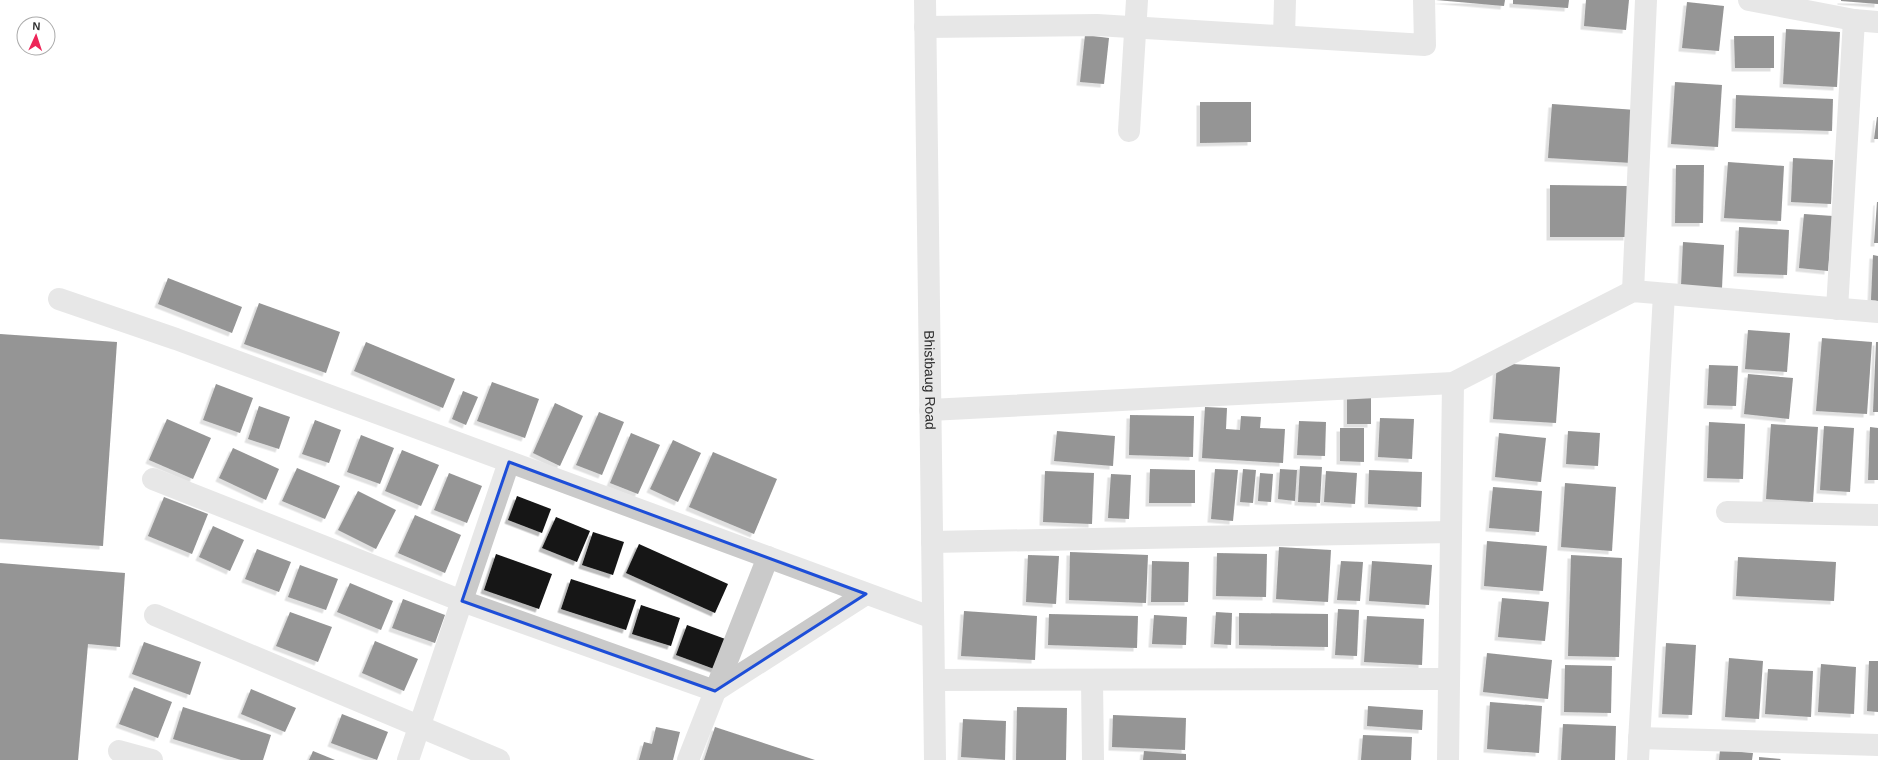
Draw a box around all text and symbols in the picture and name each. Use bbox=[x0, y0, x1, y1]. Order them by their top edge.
north arrow bbox=[16, 16, 56, 56]
text: N bbox=[32, 20, 41, 32]
street label: Bhistbaug Road bbox=[921, 330, 939, 430]

